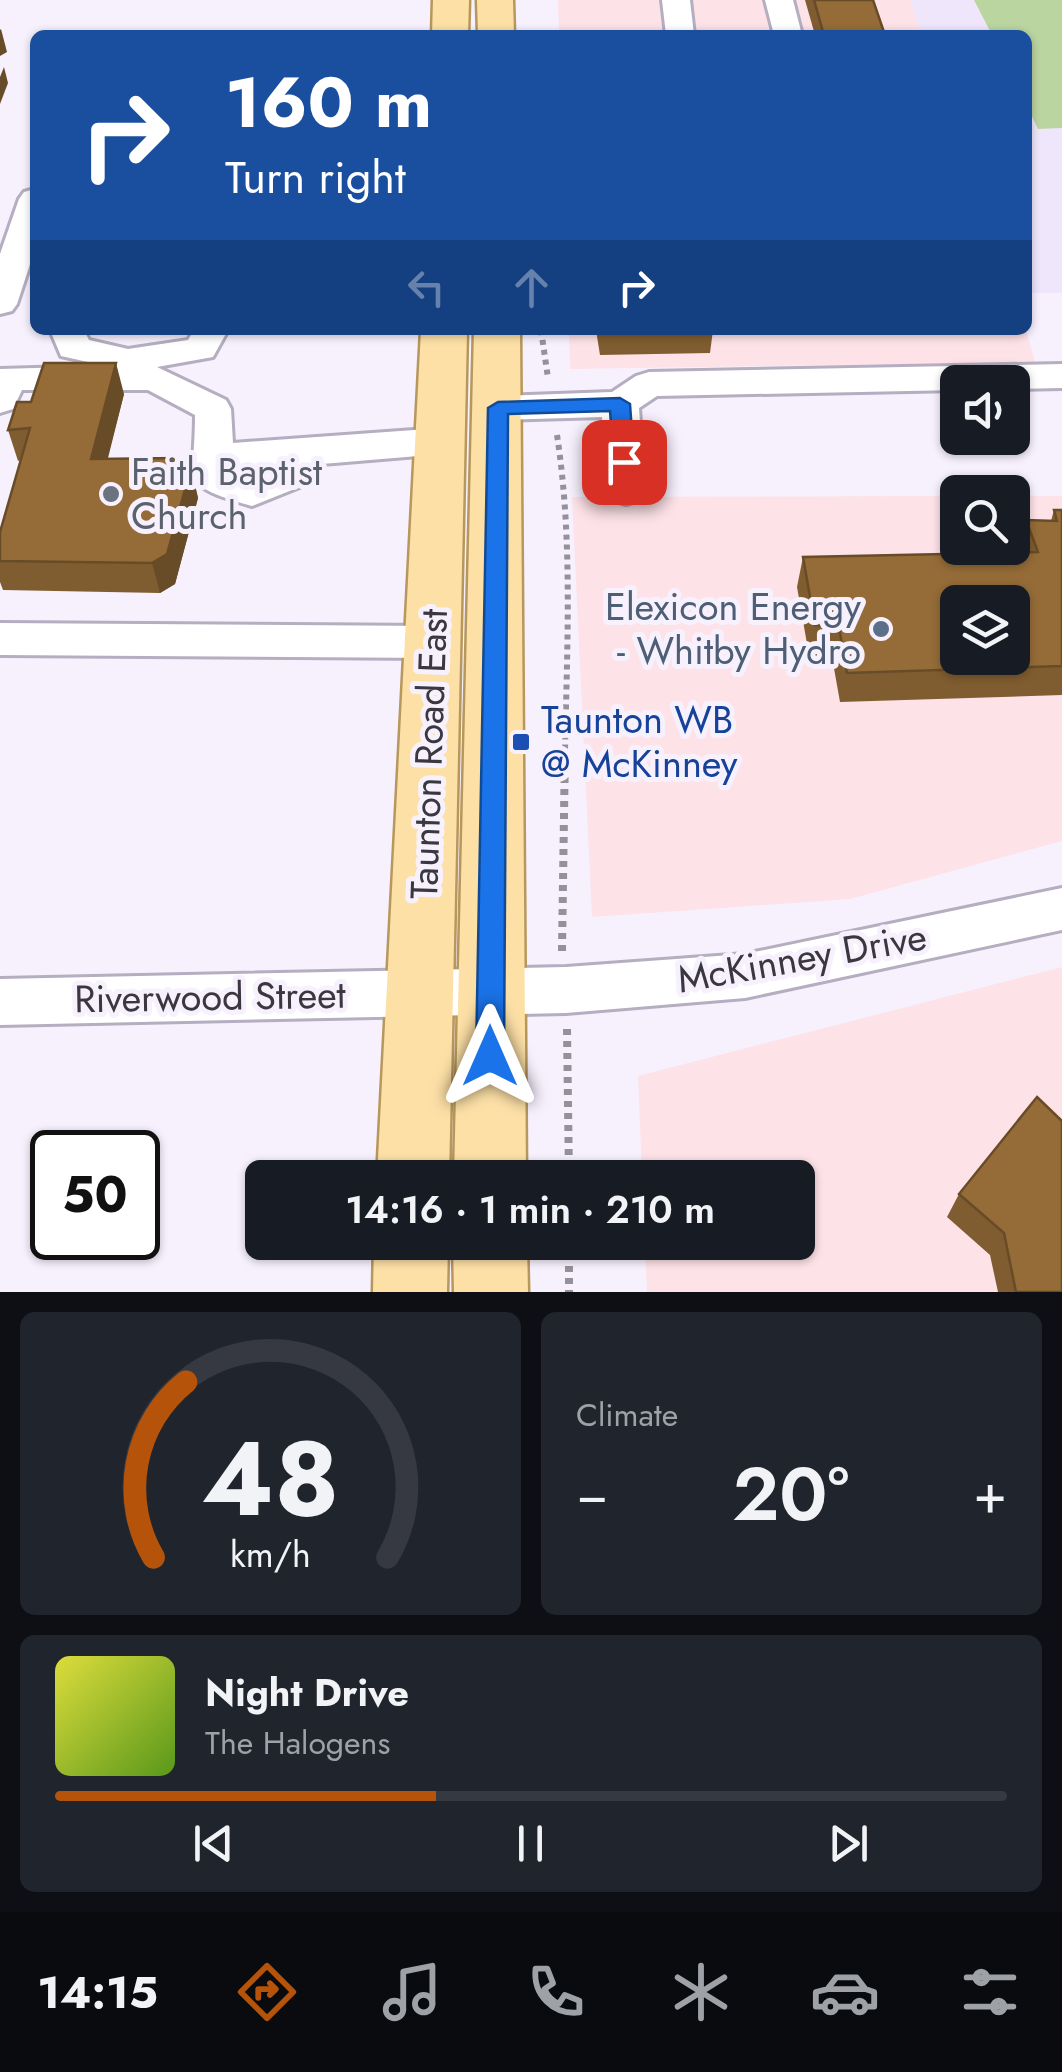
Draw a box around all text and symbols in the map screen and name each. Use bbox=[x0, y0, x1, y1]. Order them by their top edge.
text: 160 m bbox=[225, 52, 432, 153]
icon: right bbox=[60, 70, 190, 200]
text: Turn right bbox=[225, 145, 406, 210]
icon: left bbox=[399, 260, 454, 315]
icon: ahead bbox=[504, 260, 559, 315]
icon: right bbox=[609, 260, 664, 315]
map controls bbox=[940, 365, 1030, 675]
button: sound bbox=[940, 365, 1030, 455]
pin bbox=[582, 420, 667, 505]
icon: arrive bbox=[597, 435, 652, 490]
place label: Faith Baptist Church bbox=[131, 444, 322, 543]
button: search bbox=[940, 475, 1030, 565]
marker: Faith Baptist Church bbox=[100, 483, 122, 505]
place label: Elexicon Energy - Whitby Hydro bbox=[605, 579, 861, 678]
button: layers bbox=[940, 585, 1030, 675]
street label: Taunton Road East bbox=[396, 608, 461, 900]
marker: Elexicon Energy - Whitby Hydro bbox=[870, 618, 892, 640]
place label: Taunton WB @ McKinney bbox=[541, 692, 738, 791]
marker: Taunton WB @ McKinney bbox=[510, 731, 532, 753]
street label: McKinney Drive bbox=[673, 909, 931, 1006]
street label: Riverwood Street bbox=[74, 967, 346, 1026]
position arrow bbox=[438, 1004, 542, 1108]
speed limit sign: 50 bbox=[30, 1130, 160, 1260]
text: 14:16 · 1 min · 210 m bbox=[345, 1182, 715, 1237]
text: Climate bbox=[576, 1392, 678, 1438]
text: 48 bbox=[202, 1404, 339, 1554]
text: 20° bbox=[732, 1440, 849, 1548]
text: − bbox=[576, 1454, 608, 1534]
text: + bbox=[973, 1454, 1007, 1534]
text: km/h bbox=[230, 1529, 311, 1580]
text: Night Drive bbox=[205, 1665, 409, 1720]
text: The Halogens bbox=[205, 1720, 390, 1766]
icon: previous bbox=[186, 1816, 241, 1871]
icon: pause bbox=[503, 1816, 558, 1871]
icon: next bbox=[821, 1816, 876, 1871]
icon: directions bbox=[232, 1957, 302, 2027]
icon: music bbox=[377, 1957, 447, 2027]
icon: phone bbox=[521, 1957, 591, 2027]
icon: climate bbox=[666, 1957, 736, 2027]
icon: car bbox=[810, 1957, 880, 2027]
icon: filters bbox=[955, 1957, 1025, 2027]
text: 14:15 bbox=[37, 1960, 158, 2025]

